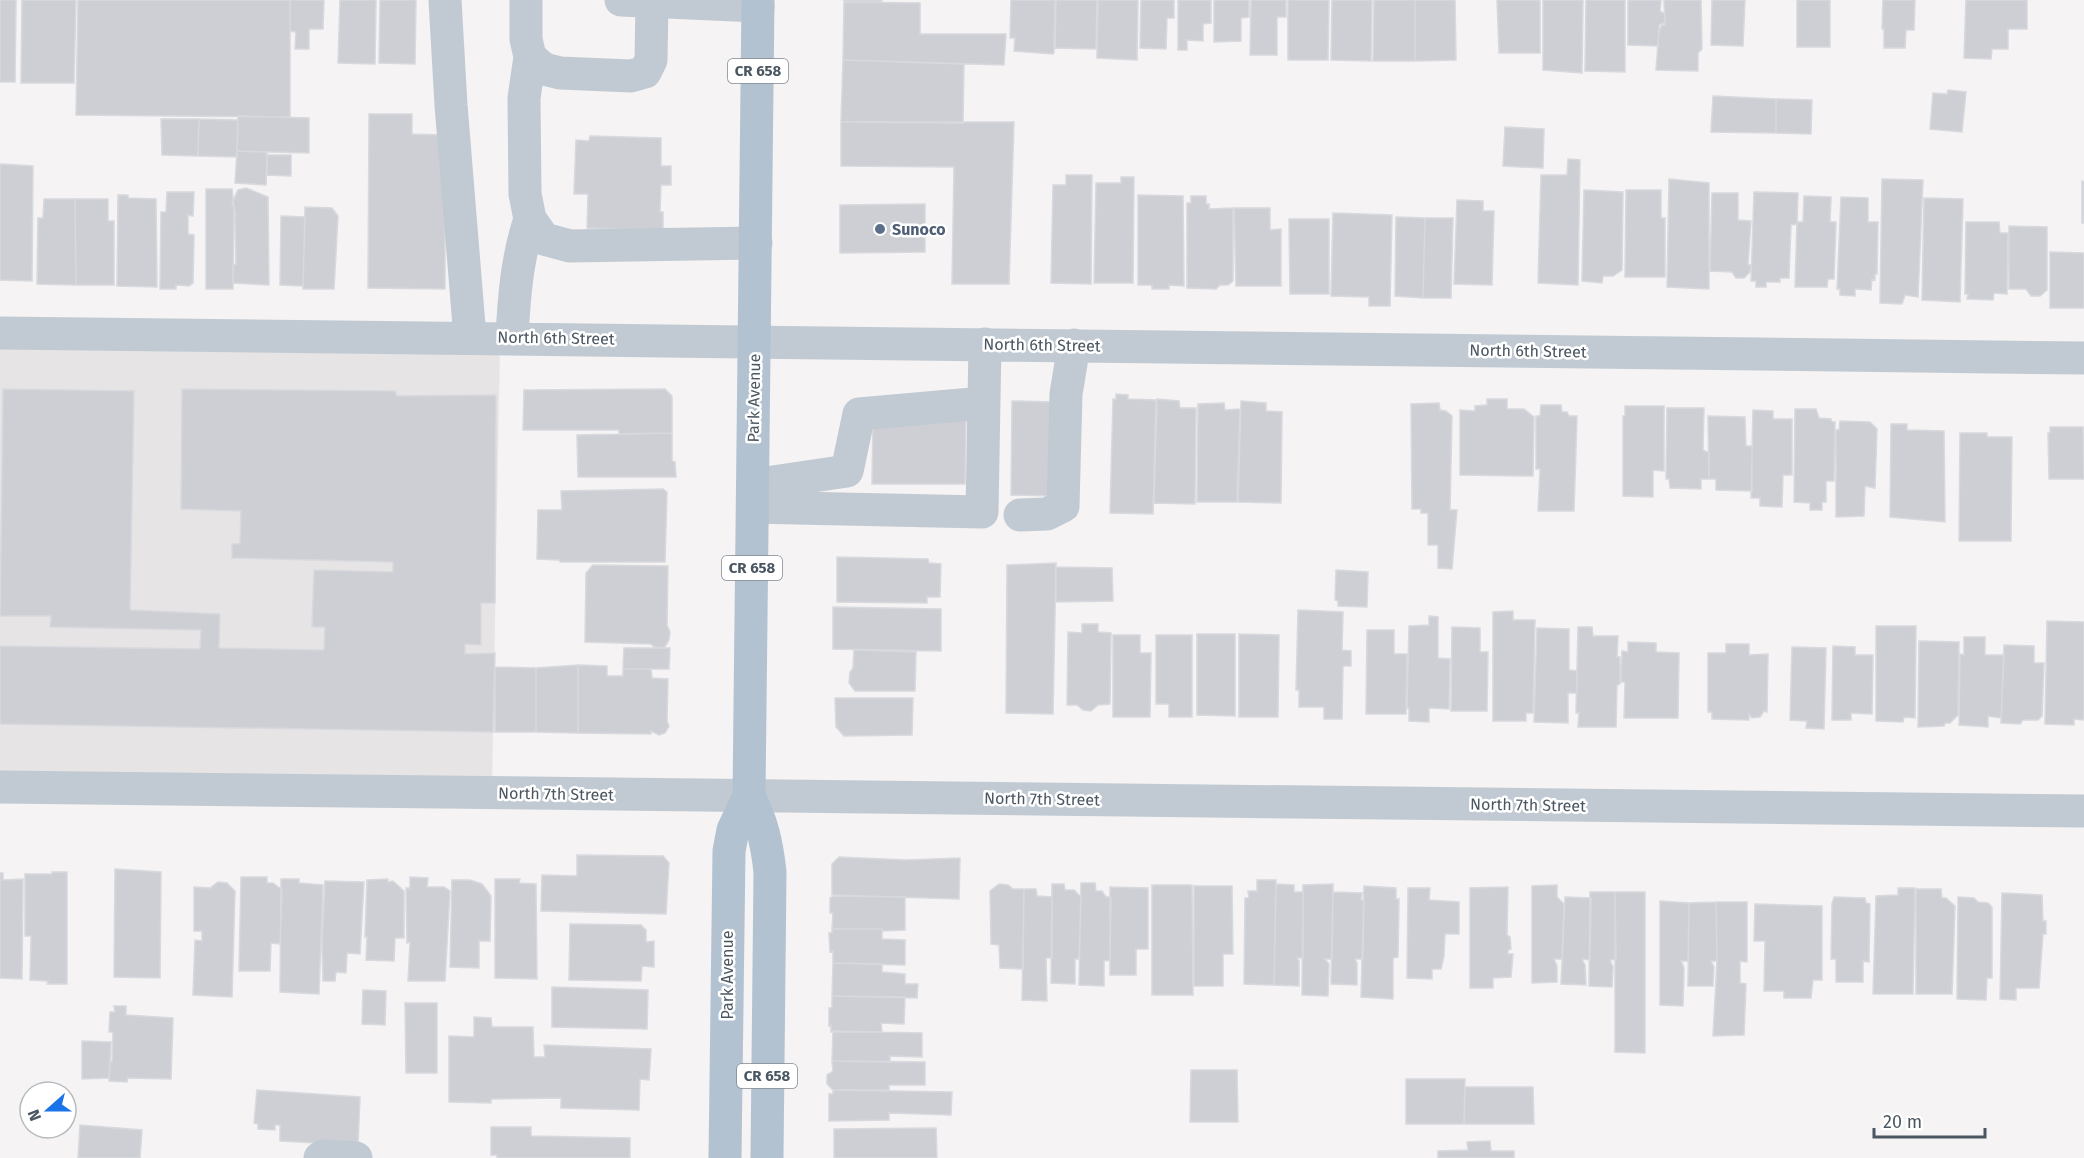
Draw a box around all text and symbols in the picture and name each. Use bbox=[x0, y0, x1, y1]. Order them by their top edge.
road number: CR 658 bbox=[728, 59, 788, 83]
place label: Sunoco bbox=[892, 220, 946, 239]
marker: Sunoco bbox=[873, 222, 887, 236]
street label: North 6th Street bbox=[497, 327, 615, 349]
street label: North 6th Street bbox=[983, 334, 1101, 356]
street label: North 6th Street bbox=[1469, 340, 1587, 362]
street label: Park Avenue bbox=[744, 353, 764, 443]
road number: CR 658 bbox=[722, 556, 782, 580]
street label: North 7th Street bbox=[498, 783, 614, 805]
street label: North 7th Street bbox=[984, 788, 1100, 810]
street label: North 7th Street bbox=[1470, 794, 1586, 816]
street label: Park Avenue bbox=[718, 931, 737, 1019]
road number: CR 658 bbox=[737, 1064, 797, 1088]
north arrow bbox=[18, 1080, 78, 1140]
scale bar bbox=[1874, 1101, 1985, 1139]
text: N bbox=[24, 1107, 45, 1124]
text: 20 m bbox=[1883, 1111, 1922, 1133]

